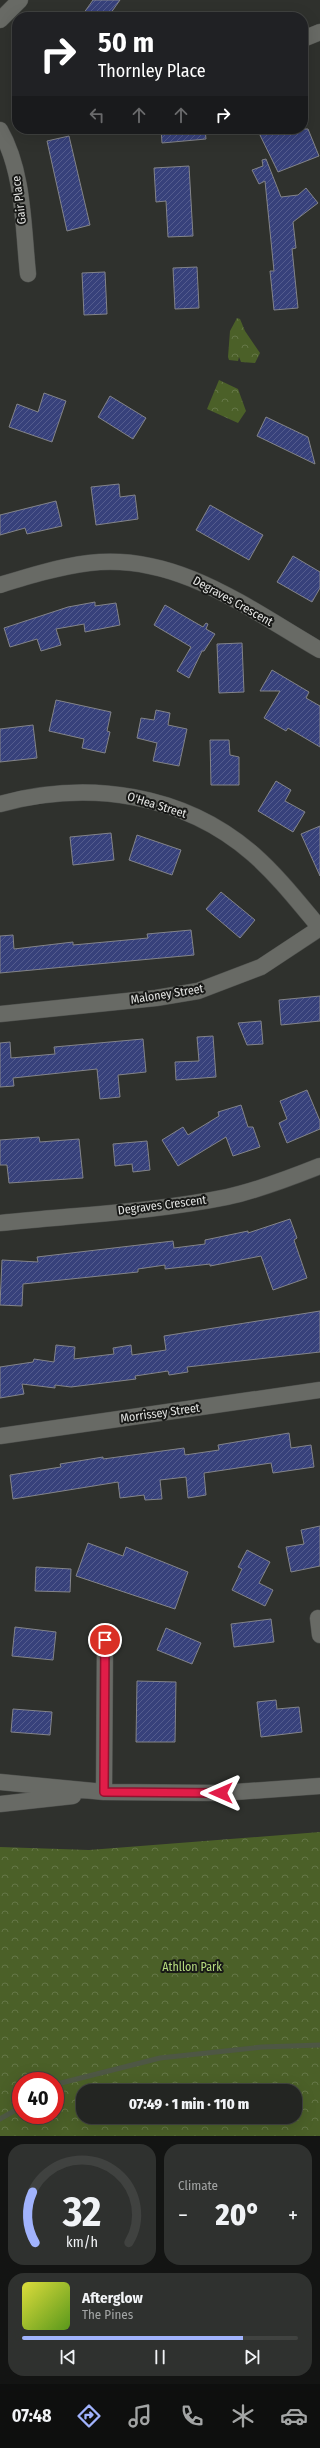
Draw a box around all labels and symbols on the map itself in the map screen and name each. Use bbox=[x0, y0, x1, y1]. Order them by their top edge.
street label: Gair Place bbox=[9, 175, 29, 225]
street label: Degraves Crescent bbox=[191, 573, 275, 629]
street label: O'Hea Street bbox=[126, 789, 188, 821]
street label: Maloney Street bbox=[130, 981, 205, 1007]
street label: Degraves Crescent bbox=[117, 1193, 207, 1217]
street label: Morrissey Street bbox=[119, 1400, 201, 1425]
pin bbox=[88, 1623, 122, 1657]
position arrow bbox=[200, 1772, 242, 1814]
park label: Athllon Park bbox=[162, 1960, 222, 1974]
speed limit sign: 40 bbox=[12, 2072, 64, 2124]

